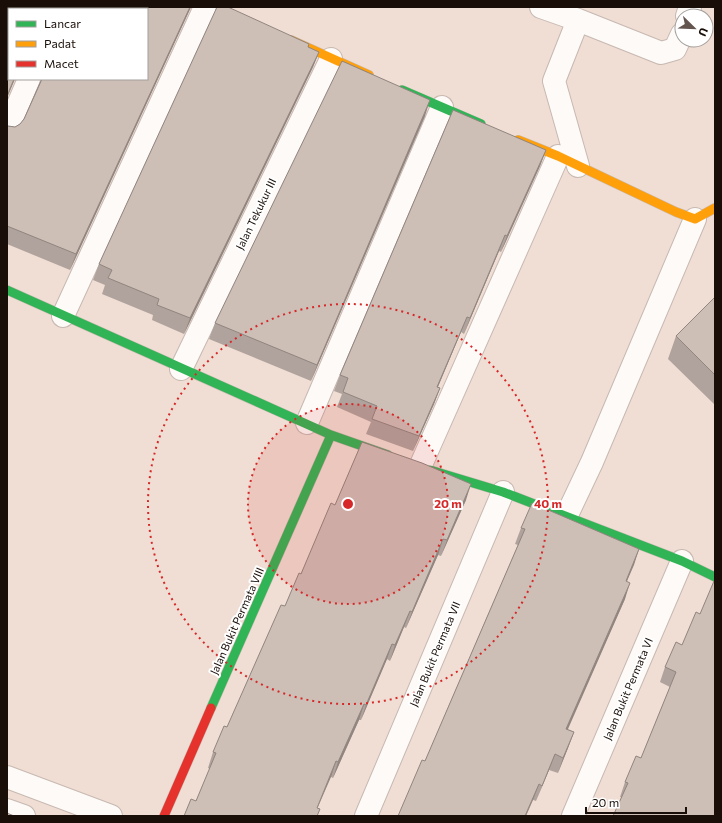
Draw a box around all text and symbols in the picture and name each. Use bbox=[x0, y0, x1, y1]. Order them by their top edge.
legend bbox=[8, 8, 148, 80]
north arrow bbox=[674, 8, 714, 48]
text: Lancar bbox=[44, 16, 81, 30]
text: U bbox=[696, 26, 711, 38]
text: Padat bbox=[44, 36, 76, 50]
text: Macet bbox=[44, 56, 79, 70]
street label: Jalan Tekukur III bbox=[233, 176, 279, 252]
text: 20 m bbox=[434, 496, 462, 510]
text: 40 m bbox=[534, 496, 562, 510]
centre of rings bbox=[341, 497, 355, 511]
street label: Jalan Bukit Permata VIII bbox=[207, 565, 267, 677]
street label: Jalan Bukit Permata VII bbox=[406, 599, 464, 709]
street label: Jalan Bukit Permata VI bbox=[600, 636, 656, 742]
scale bar bbox=[586, 789, 686, 815]
text: 20 m bbox=[592, 795, 619, 809]

